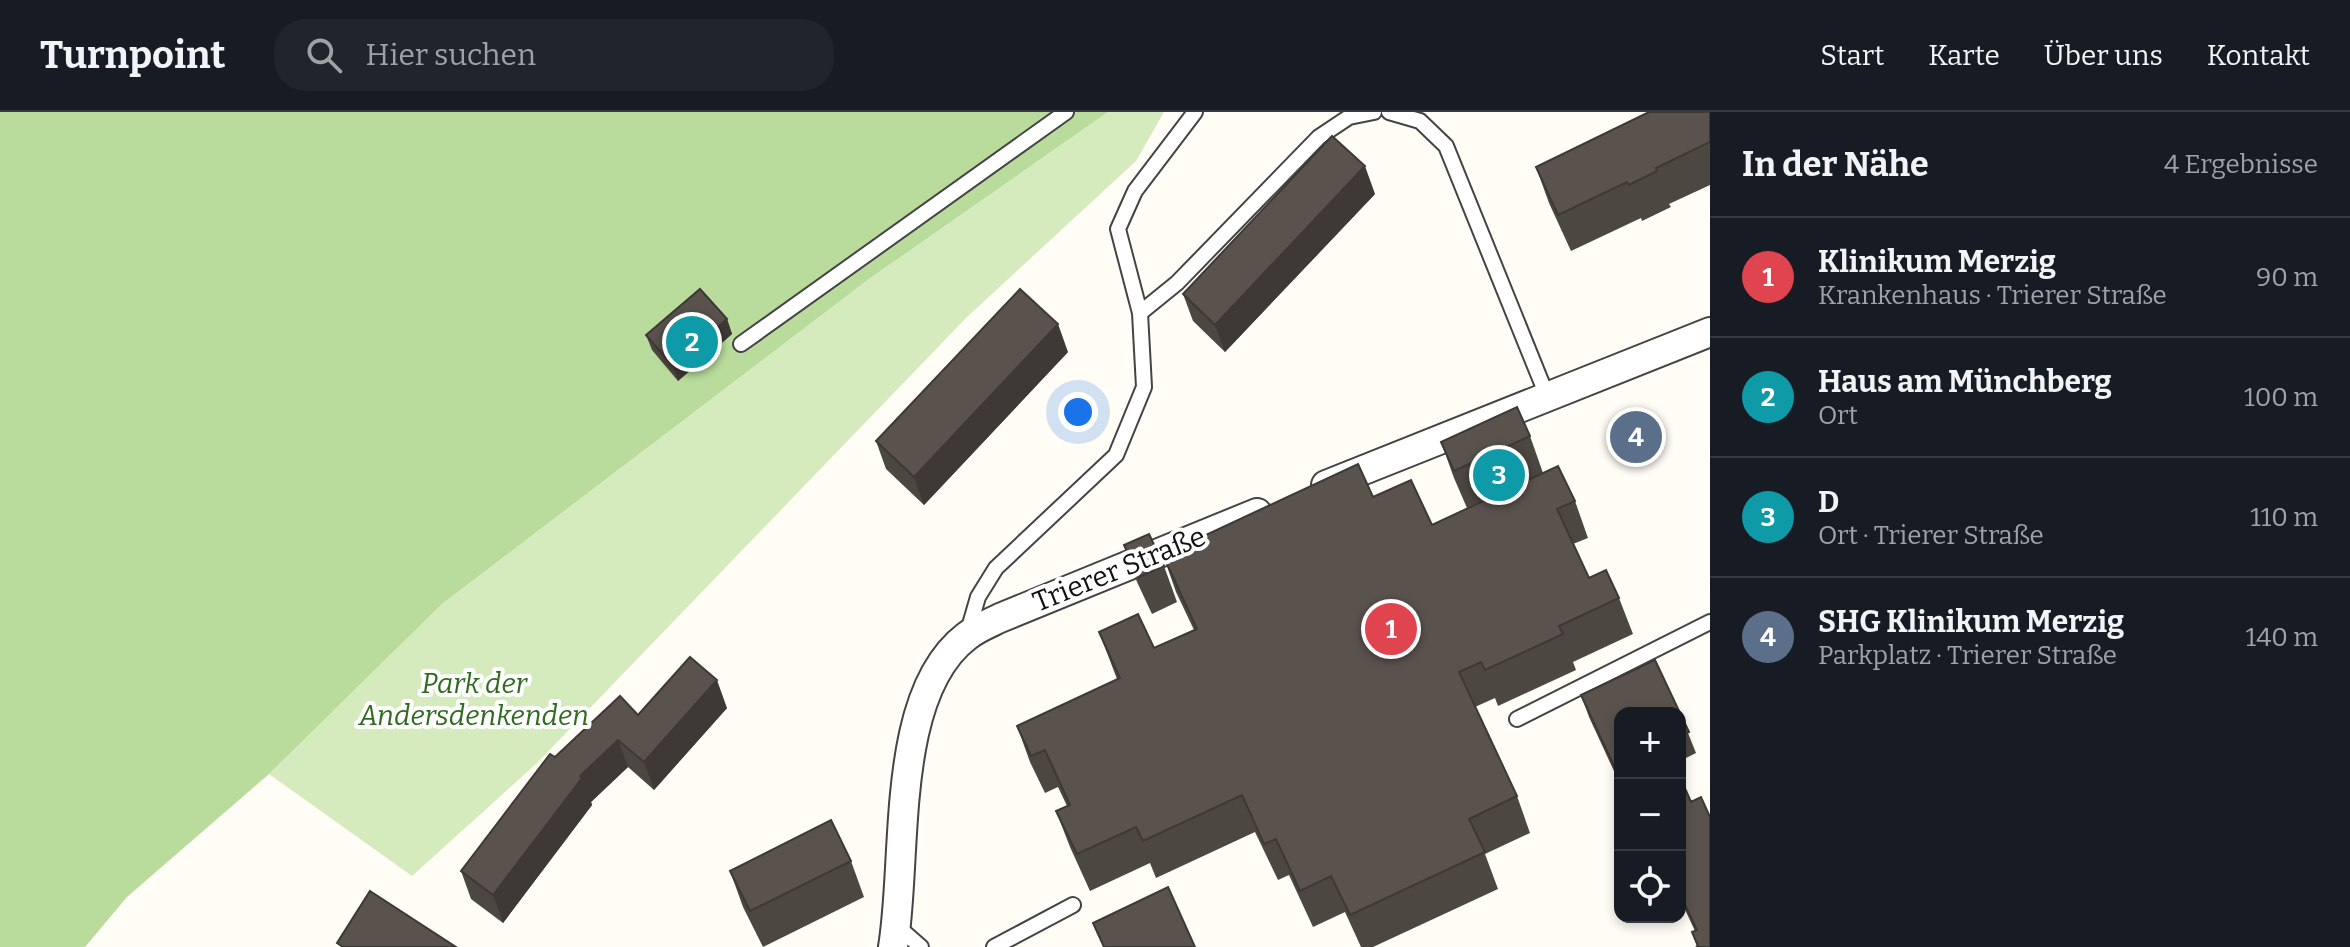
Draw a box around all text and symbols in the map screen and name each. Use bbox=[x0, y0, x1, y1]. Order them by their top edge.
search box bbox=[274, 19, 834, 91]
text: Turnpoint bbox=[40, 32, 226, 78]
icon: search bbox=[302, 33, 346, 77]
text: Hier suchen bbox=[366, 37, 536, 73]
text: Start bbox=[1820, 39, 1884, 72]
text: Karte bbox=[1928, 39, 2000, 72]
text: Über uns bbox=[2044, 39, 2163, 72]
text: Kontakt bbox=[2207, 39, 2310, 72]
text: In der Nähe bbox=[1742, 144, 1929, 185]
text: 4 Ergebnisse bbox=[2164, 149, 2318, 180]
text: Klinikum Merzig bbox=[1818, 244, 2056, 280]
text: 1 bbox=[1762, 262, 1774, 293]
text: 90 m bbox=[2256, 262, 2318, 293]
text: Krankenhaus · Trierer Straße bbox=[1818, 280, 2167, 311]
pin: 2 bbox=[666, 312, 718, 372]
text: Haus am Münchberg bbox=[1818, 364, 2112, 400]
text: 2 bbox=[1761, 382, 1775, 413]
text: 100 m bbox=[2244, 382, 2318, 413]
your location bbox=[1058, 392, 1098, 432]
text: Ort bbox=[1818, 400, 1858, 431]
pin: 4 bbox=[1610, 407, 1662, 467]
pin: 3 bbox=[1473, 445, 1525, 505]
text: D bbox=[1818, 484, 1839, 520]
text: 3 bbox=[1761, 502, 1775, 533]
text: 110 m bbox=[2250, 502, 2318, 533]
street label: Trierer Straße bbox=[1028, 519, 1210, 619]
text: Ort · Trierer Straße bbox=[1818, 520, 2044, 551]
pin: 1 bbox=[1365, 599, 1417, 659]
text: SHG Klinikum Merzig bbox=[1818, 604, 2124, 640]
text: 4 bbox=[1760, 622, 1776, 653]
text: 140 m bbox=[2246, 622, 2318, 653]
text: Parkplatz · Trierer Straße bbox=[1818, 640, 2117, 671]
park label: Park der Andersdenkenden bbox=[357, 667, 589, 732]
map controls bbox=[1614, 707, 1686, 923]
button: + bbox=[1614, 707, 1686, 779]
button: − bbox=[1614, 779, 1686, 851]
button: locate bbox=[1614, 851, 1686, 923]

